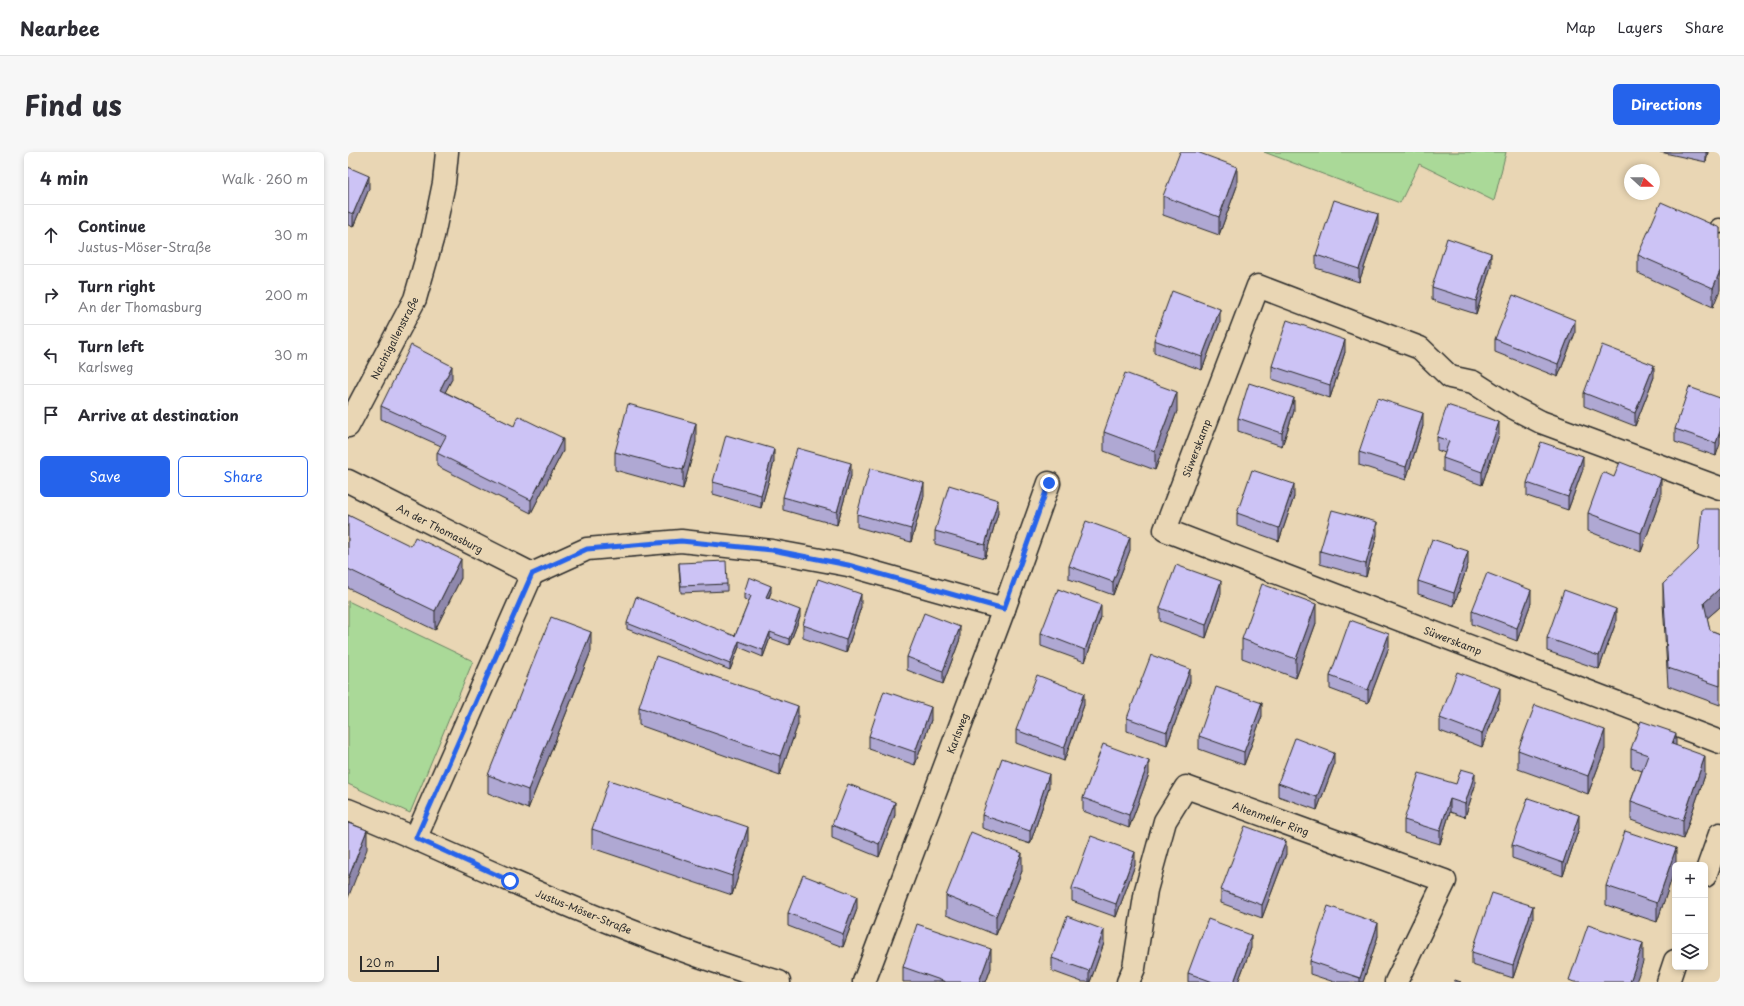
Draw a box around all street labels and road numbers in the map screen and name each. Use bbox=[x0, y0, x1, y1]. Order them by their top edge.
street label: Nachtigallenstraße bbox=[367, 294, 421, 382]
street label: Süwerskamp bbox=[1178, 417, 1214, 479]
street label: An der Thomasburg bbox=[394, 500, 486, 556]
street label: Süwerskamp bbox=[1422, 622, 1484, 658]
street label: Karlsweg bbox=[942, 710, 972, 756]
street label: Altenmeller Ring bbox=[1231, 797, 1311, 839]
street label: Justus-Möser-Straße bbox=[534, 885, 634, 937]

